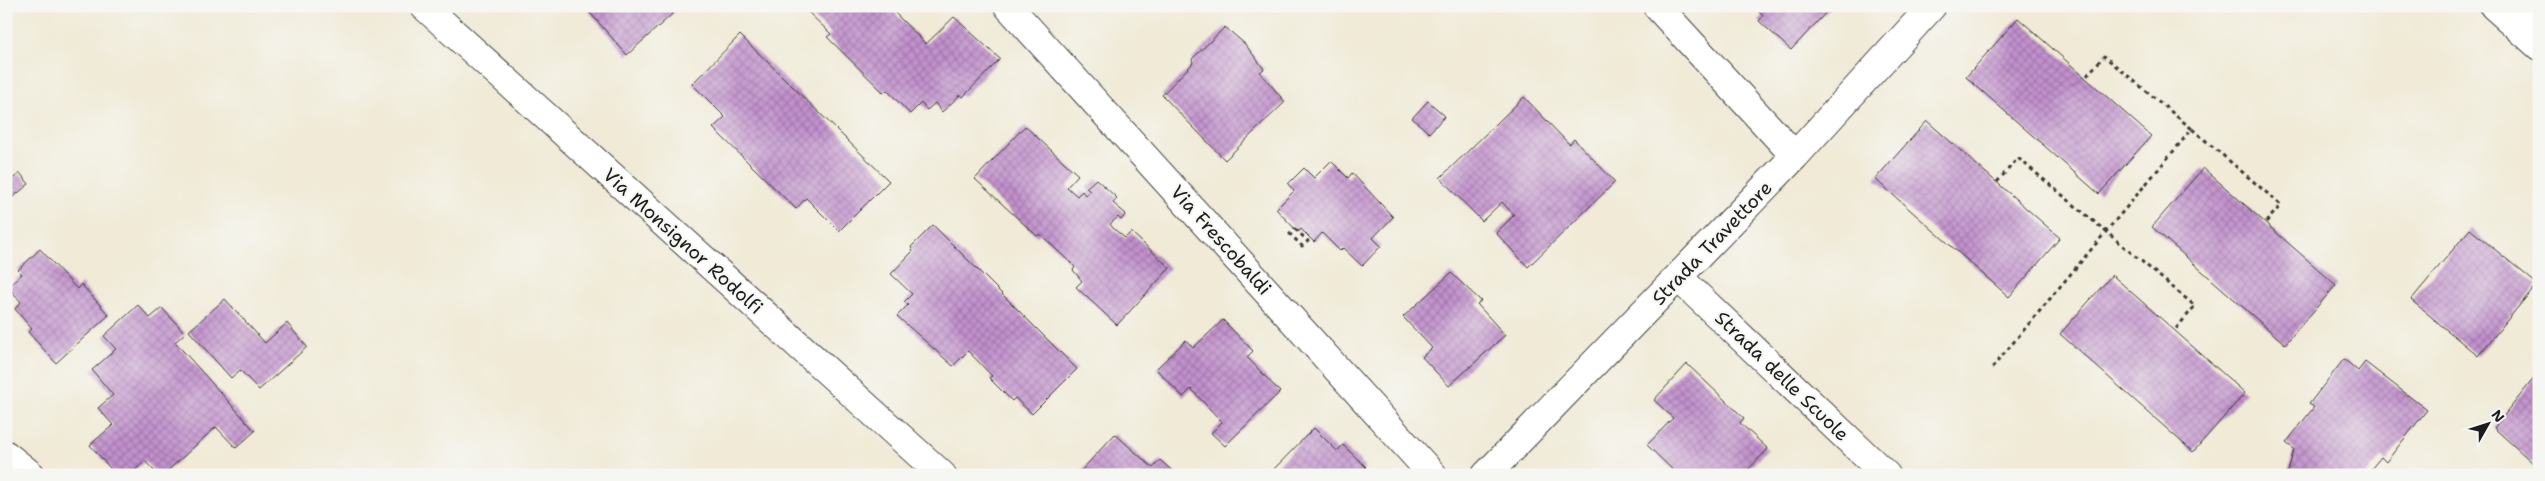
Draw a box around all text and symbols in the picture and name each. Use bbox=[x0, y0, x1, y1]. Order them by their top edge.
street label: Via Monsignor Rodolfi bbox=[598, 162, 768, 320]
street label: Strada Travettore bbox=[1646, 176, 1778, 310]
street label: Via Frescobaldi bbox=[1165, 180, 1277, 300]
street label: Strada delle Scuole bbox=[1710, 306, 1854, 446]
north arrow bbox=[2462, 398, 2512, 448]
text: N bbox=[2488, 406, 2509, 426]

